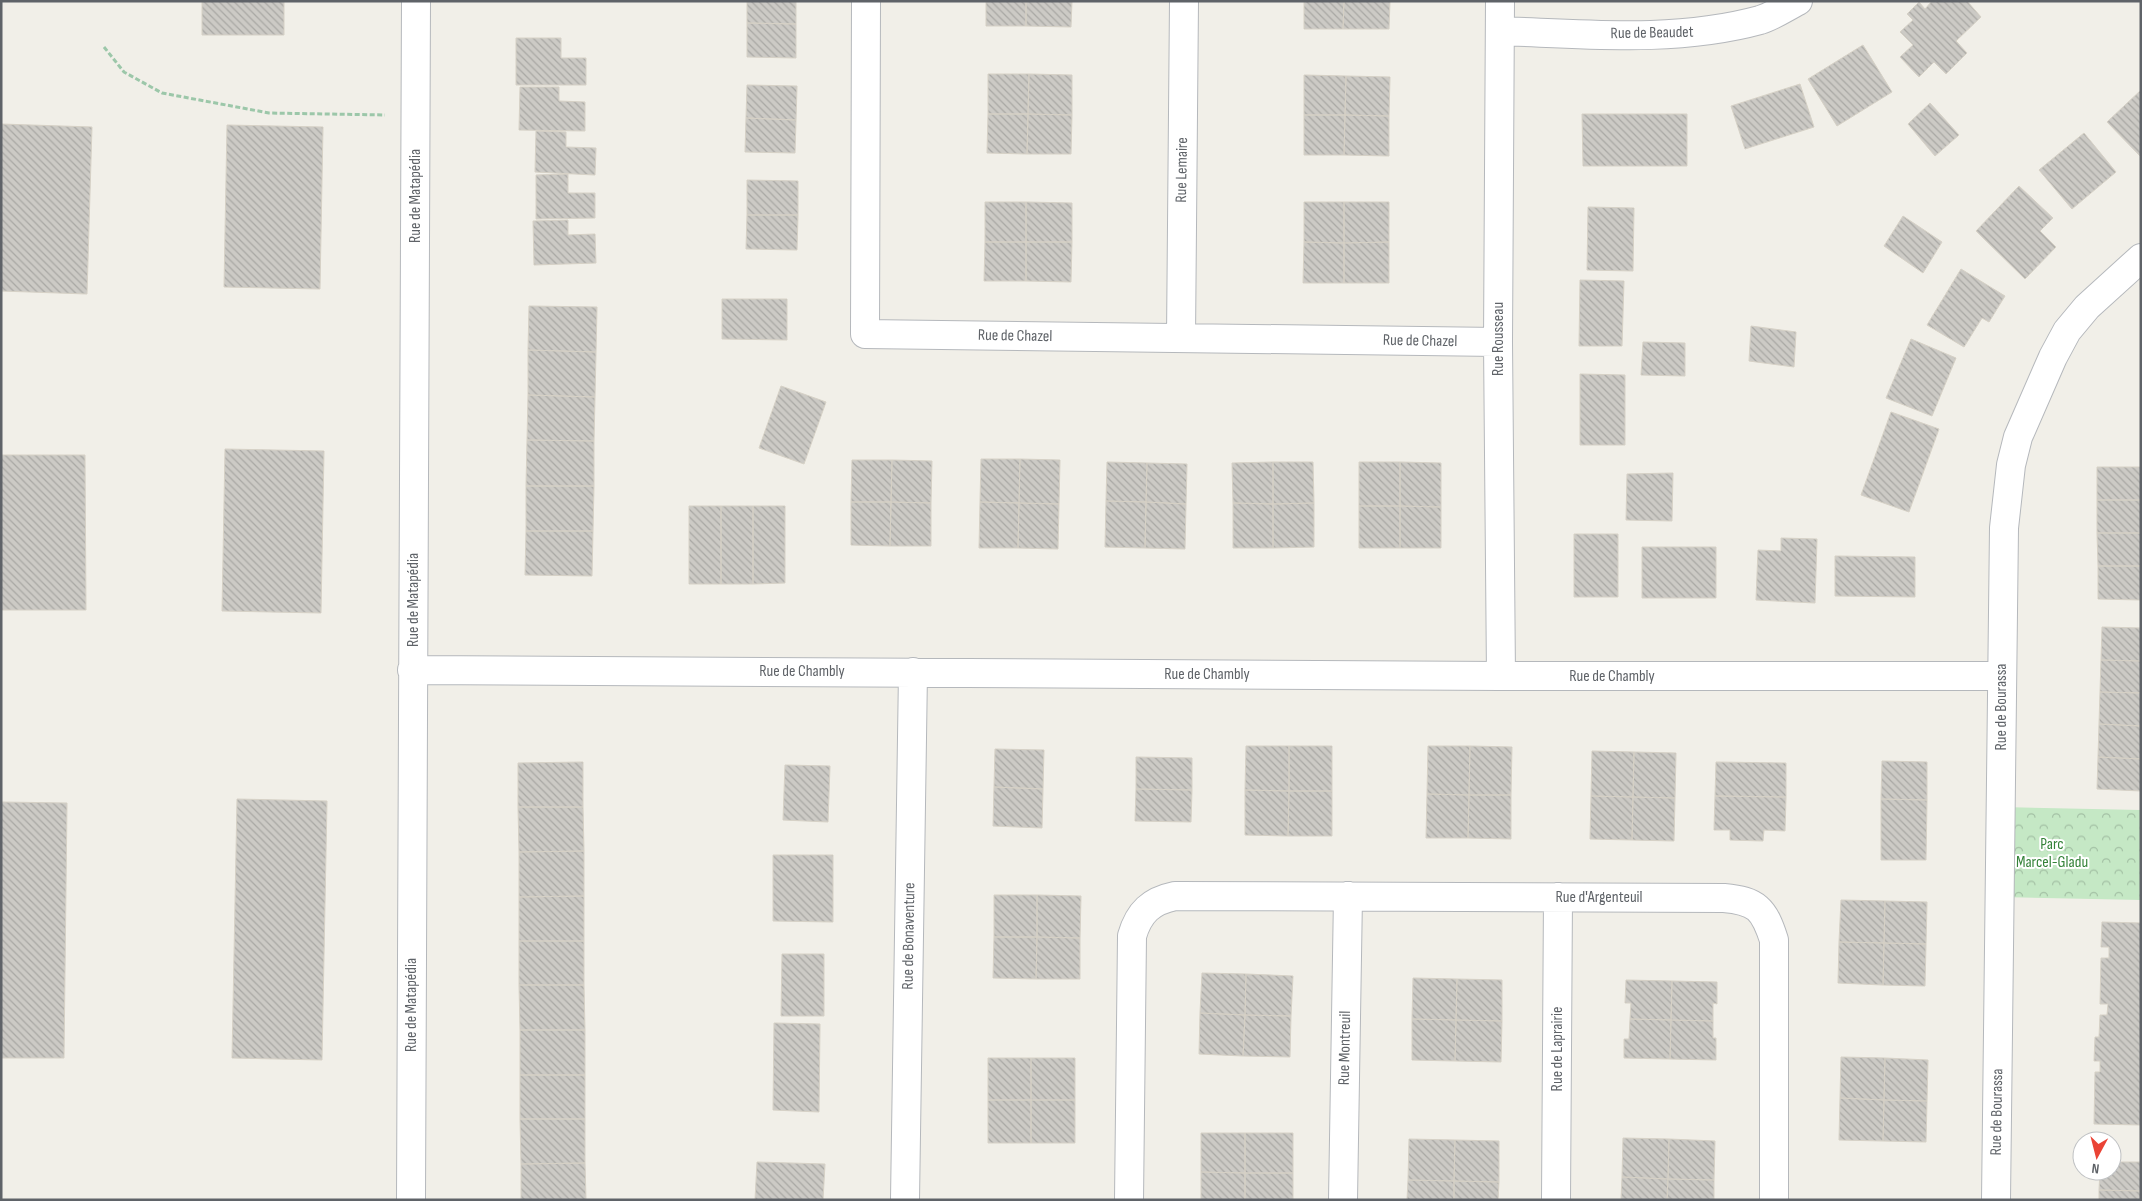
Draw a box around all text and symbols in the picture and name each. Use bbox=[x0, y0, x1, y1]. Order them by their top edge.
street label: Rue de Beaudet bbox=[1610, 23, 1694, 43]
street label: Rue Lemaire bbox=[1172, 137, 1192, 203]
street label: Rue de Matapédia bbox=[406, 149, 425, 243]
street label: Rue Rousseau bbox=[1489, 302, 1508, 376]
street label: Rue de Chazel bbox=[978, 326, 1052, 346]
street label: Rue de Chazel bbox=[1383, 331, 1457, 351]
street label: Rue de Matapédia bbox=[404, 553, 423, 647]
street label: Rue de Chambly bbox=[759, 662, 845, 681]
street label: Rue de Bourassa bbox=[1992, 663, 2011, 751]
street label: Rue de Chambly bbox=[1164, 665, 1250, 684]
street label: Rue de Chambly bbox=[1569, 667, 1655, 686]
park label: Parc Marcel-Gladu bbox=[2016, 835, 2088, 872]
street label: Rue de Bonaventure bbox=[899, 882, 919, 990]
street label: Rue d'Argenteuil bbox=[1555, 888, 1643, 907]
street label: Rue de Matapédia bbox=[402, 958, 421, 1052]
street label: Rue de Laprairie bbox=[1548, 1007, 1567, 1091]
street label: Rue Montreuil bbox=[1335, 1011, 1355, 1085]
street label: Rue de Bourassa bbox=[1987, 1068, 2007, 1156]
north arrow bbox=[2072, 1131, 2122, 1181]
text: N bbox=[2091, 1160, 2100, 1177]

